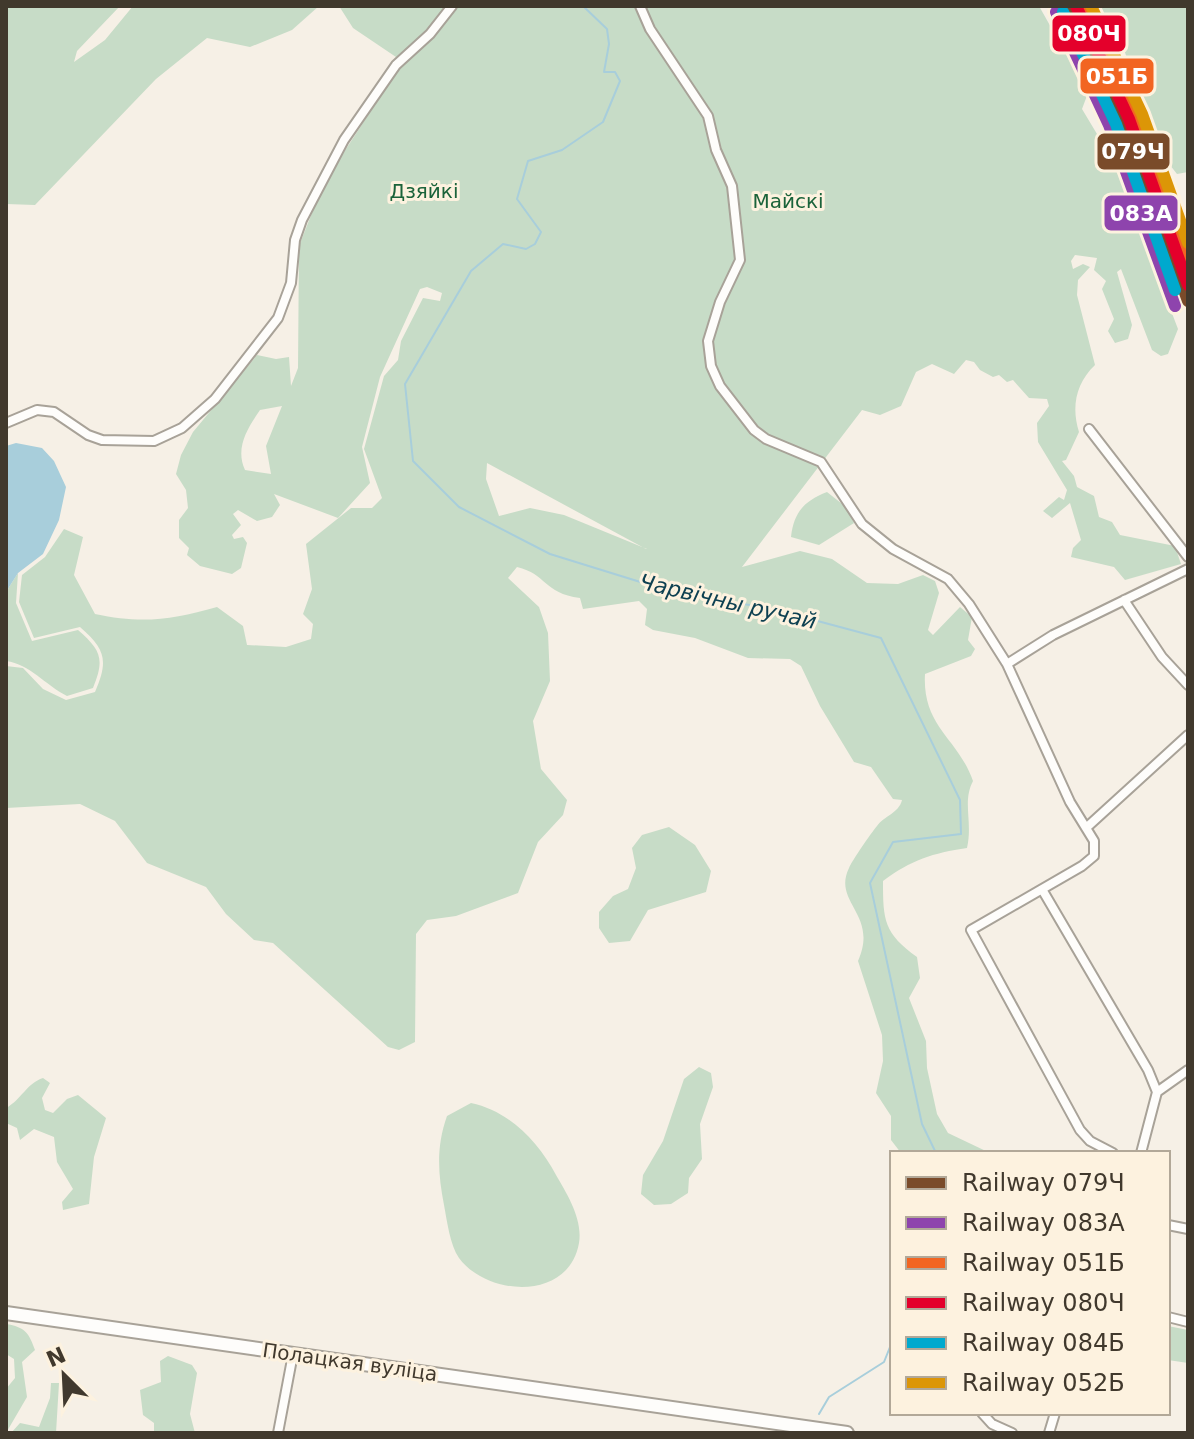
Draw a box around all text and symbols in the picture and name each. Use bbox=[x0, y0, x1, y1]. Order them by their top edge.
line badge: 080Ч bbox=[1051, 14, 1127, 53]
text: 080Ч bbox=[1057, 21, 1121, 46]
line badge: 051Б bbox=[1079, 57, 1155, 95]
text: 051Б bbox=[1086, 64, 1148, 89]
line badge: 079Ч bbox=[1096, 132, 1171, 171]
text: 079Ч bbox=[1101, 139, 1165, 164]
park label: Дзяйкі bbox=[390, 179, 458, 203]
park label: Майскі bbox=[752, 189, 824, 213]
line badge: 083А bbox=[1103, 194, 1179, 232]
text: 083А bbox=[1110, 201, 1172, 226]
water label: Чарвічны ручай bbox=[637, 569, 819, 634]
legend bbox=[890, 1151, 1170, 1415]
text: Railway 079Ч bbox=[962, 1169, 1125, 1197]
text: Railway 083А bbox=[962, 1209, 1125, 1237]
text: Railway 051Б bbox=[962, 1249, 1125, 1277]
text: Railway 080Ч bbox=[962, 1289, 1125, 1317]
text: Railway 084Б bbox=[962, 1329, 1125, 1357]
north arrow bbox=[24, 1335, 104, 1415]
street label: Полацкая вуліца bbox=[261, 1338, 439, 1386]
text: N bbox=[43, 1342, 70, 1372]
text: Railway 052Б bbox=[962, 1369, 1125, 1397]

